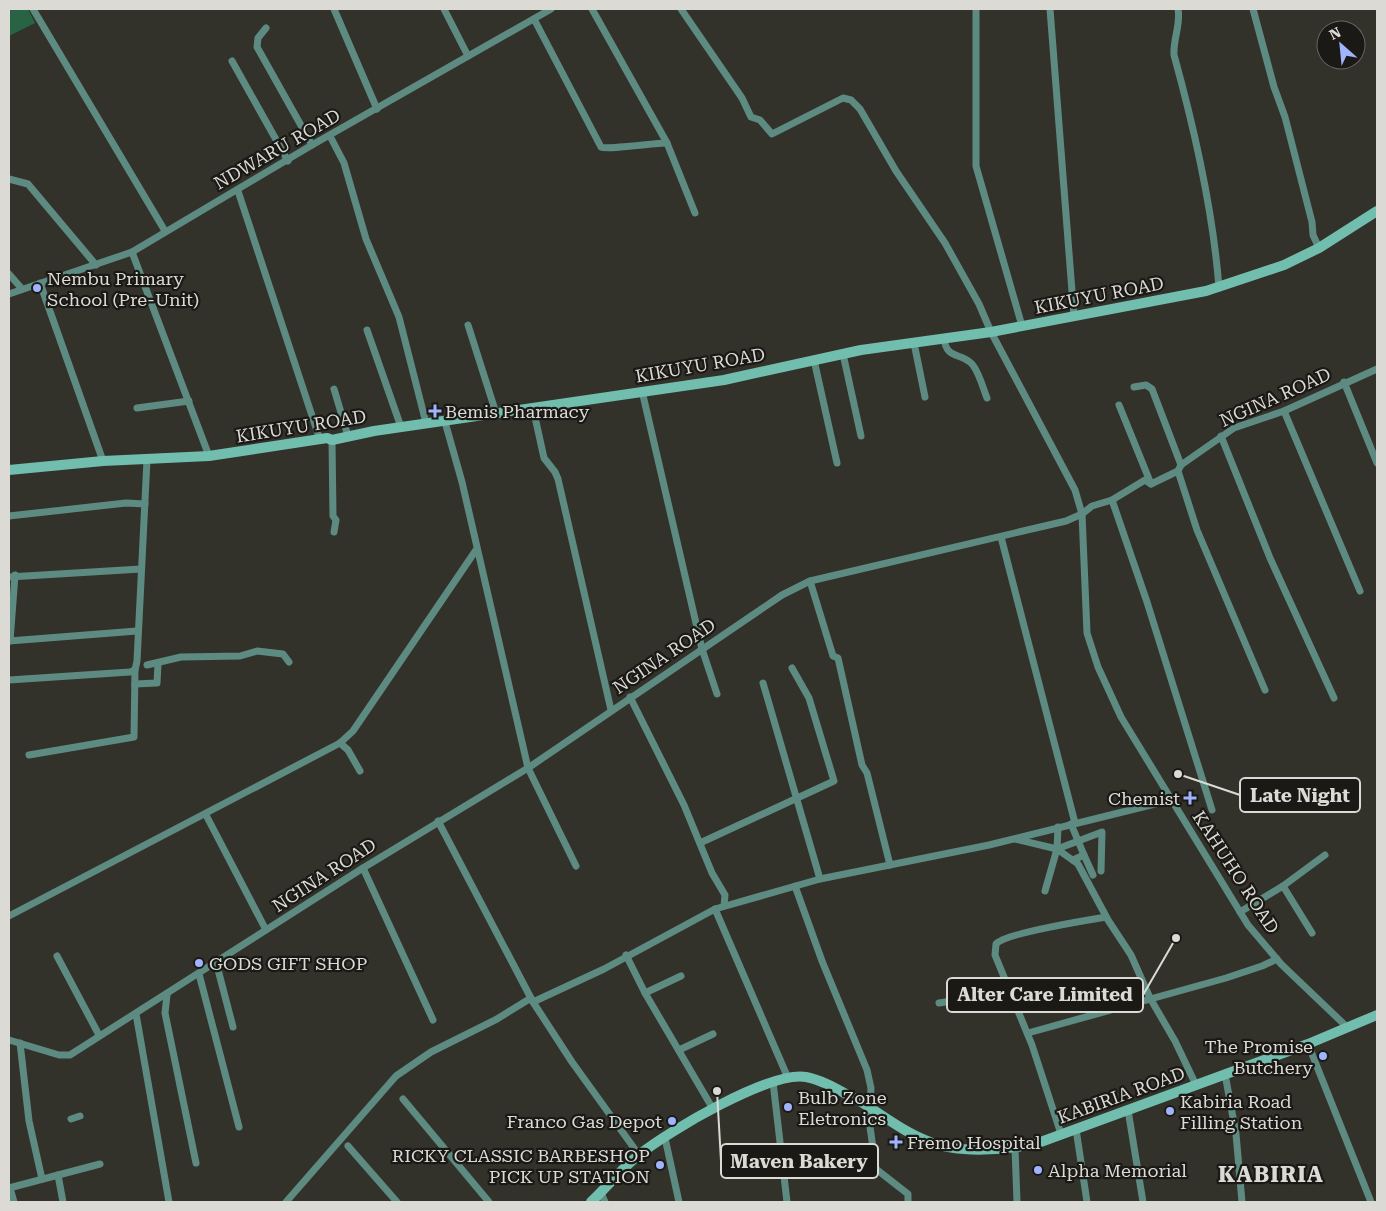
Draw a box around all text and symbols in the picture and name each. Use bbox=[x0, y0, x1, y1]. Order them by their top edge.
north arrow bbox=[1316, 20, 1366, 70]
text: N bbox=[1327, 24, 1344, 43]
street label: NDWARU ROAD bbox=[210, 104, 344, 194]
place label: Nembu Primary School (Pre-Unit) bbox=[47, 268, 199, 310]
street label: KIKUYU ROAD bbox=[1032, 272, 1166, 318]
marker: Nembu Primary School (Pre-Unit) bbox=[31, 282, 43, 294]
street label: KIKUYU ROAD bbox=[633, 343, 767, 387]
street label: NGINA ROAD bbox=[1216, 363, 1334, 431]
place label: Bemis Pharmacy bbox=[445, 401, 590, 422]
street label: KIKUYU ROAD bbox=[234, 405, 368, 447]
marker: Bemis Pharmacy bbox=[429, 405, 441, 417]
street label: NGINA ROAD bbox=[609, 614, 719, 698]
callout: Late Night bbox=[1240, 778, 1360, 812]
text: Late Night bbox=[1250, 784, 1350, 807]
place label: Chemist bbox=[1108, 788, 1180, 809]
marker: Chemist bbox=[1184, 792, 1196, 804]
street label: KAHUHO ROAD bbox=[1188, 807, 1284, 937]
street label: NGINA ROAD bbox=[268, 834, 380, 916]
place label: GODS GIFT SHOP bbox=[209, 953, 367, 974]
marker: GODS GIFT SHOP bbox=[193, 957, 205, 969]
callout: Alter Care Limited bbox=[947, 978, 1143, 1012]
text: Alter Care Limited bbox=[957, 983, 1133, 1006]
place label: The Promise Butchery bbox=[1204, 1036, 1313, 1078]
marker: The Promise Butchery bbox=[1317, 1050, 1329, 1062]
street label: KABIRIA ROAD bbox=[1054, 1062, 1188, 1128]
place label: Bulb Zone Eletronics bbox=[798, 1087, 887, 1129]
place label: Kabiria Road Filling Station bbox=[1180, 1091, 1303, 1133]
marker: Bulb Zone Eletronics bbox=[782, 1101, 794, 1113]
marker: Kabiria Road Filling Station bbox=[1164, 1105, 1176, 1117]
place label: Franco Gas Depot bbox=[507, 1111, 662, 1132]
marker: Franco Gas Depot bbox=[666, 1115, 678, 1127]
place label: Fremo Hospital bbox=[907, 1132, 1041, 1153]
marker: Fremo Hospital bbox=[889, 1135, 903, 1149]
callout: Maven Bakery bbox=[721, 1144, 878, 1178]
place label: RICKY CLASSIC BARBESHOP PICK UP STATION bbox=[392, 1145, 650, 1187]
text: Maven Bakery bbox=[730, 1150, 868, 1173]
marker: RICKY CLASSIC BARBESHOP PICK UP STATION bbox=[654, 1159, 666, 1171]
place label: Alpha Memorial bbox=[1048, 1160, 1187, 1181]
district label: KABIRIA bbox=[1218, 1162, 1324, 1187]
marker: Alpha Memorial bbox=[1032, 1164, 1044, 1176]

